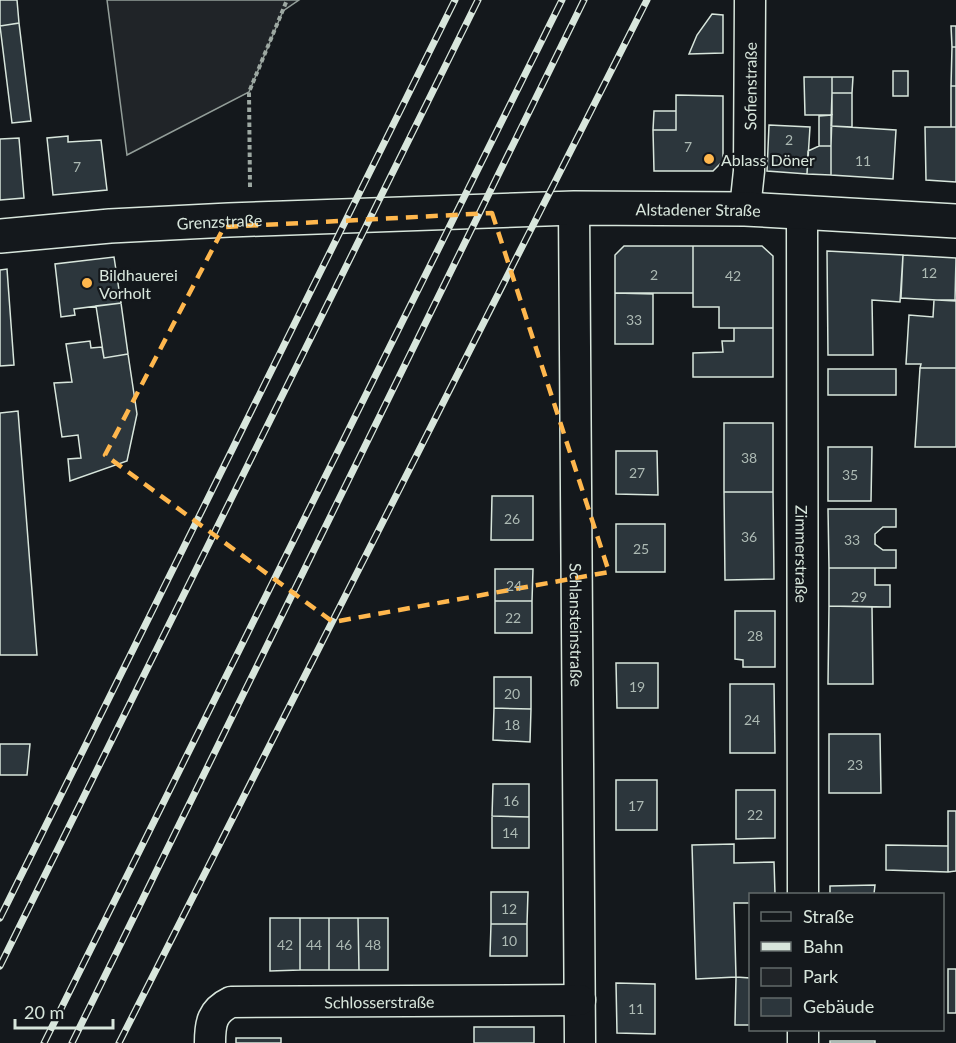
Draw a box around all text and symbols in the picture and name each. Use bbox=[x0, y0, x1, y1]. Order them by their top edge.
street label: Sofienstraße bbox=[740, 42, 759, 130]
house number: 2 bbox=[785, 131, 793, 148]
house number: 7 bbox=[684, 138, 692, 155]
place label: Ablass Döner bbox=[721, 150, 815, 169]
marker: Ablass Döner bbox=[702, 152, 716, 166]
house number: 11 bbox=[855, 152, 871, 169]
house number: 7 bbox=[73, 158, 81, 175]
street label: Alstadener Straße bbox=[636, 199, 761, 219]
street label: Grenzstraße bbox=[176, 209, 263, 232]
house number: 12 bbox=[921, 264, 937, 281]
place label: Bildhauerei Vorholt bbox=[99, 265, 178, 302]
house number: 2 bbox=[650, 266, 658, 283]
house number: 42 bbox=[725, 267, 741, 284]
marker: Bildhauerei Vorholt bbox=[80, 276, 94, 290]
house number: 33 bbox=[626, 311, 642, 328]
house number: 38 bbox=[741, 449, 757, 466]
house number: 27 bbox=[629, 464, 645, 481]
house number: 35 bbox=[842, 466, 858, 483]
street label: Zimmerstraße bbox=[793, 505, 812, 603]
house number: 26 bbox=[504, 510, 520, 527]
house number: 36 bbox=[741, 528, 757, 545]
house number: 33 bbox=[844, 531, 860, 548]
house number: 25 bbox=[633, 540, 649, 557]
street label: Schlansteinstraße bbox=[567, 563, 587, 687]
house number: 24 bbox=[506, 577, 522, 594]
house number: 29 bbox=[851, 588, 867, 605]
house number: 22 bbox=[505, 609, 521, 626]
house number: 28 bbox=[747, 627, 763, 644]
house number: 19 bbox=[629, 678, 645, 695]
house number: 20 bbox=[504, 685, 520, 702]
house number: 24 bbox=[744, 711, 760, 728]
house number: 18 bbox=[504, 716, 520, 733]
house number: 23 bbox=[847, 756, 863, 773]
house number: 16 bbox=[503, 792, 519, 809]
house number: 17 bbox=[628, 797, 644, 814]
house number: 22 bbox=[747, 806, 763, 823]
house number: 14 bbox=[502, 824, 518, 841]
legend bbox=[749, 893, 944, 1031]
house number: 12 bbox=[501, 900, 517, 917]
text: Straße bbox=[803, 905, 854, 927]
house number: 10 bbox=[501, 932, 517, 949]
text: Bahn bbox=[803, 935, 844, 957]
house number: 42 bbox=[277, 936, 293, 953]
house number: 44 bbox=[306, 936, 322, 953]
house number: 46 bbox=[336, 936, 352, 953]
house number: 48 bbox=[365, 936, 381, 953]
text: Park bbox=[803, 965, 839, 987]
street label: Schlosserstraße bbox=[324, 991, 435, 1011]
scale bar bbox=[15, 992, 112, 1030]
text: Gebäude bbox=[803, 995, 874, 1017]
house number: 11 bbox=[628, 1000, 644, 1017]
text: 20 m bbox=[24, 1001, 64, 1023]

